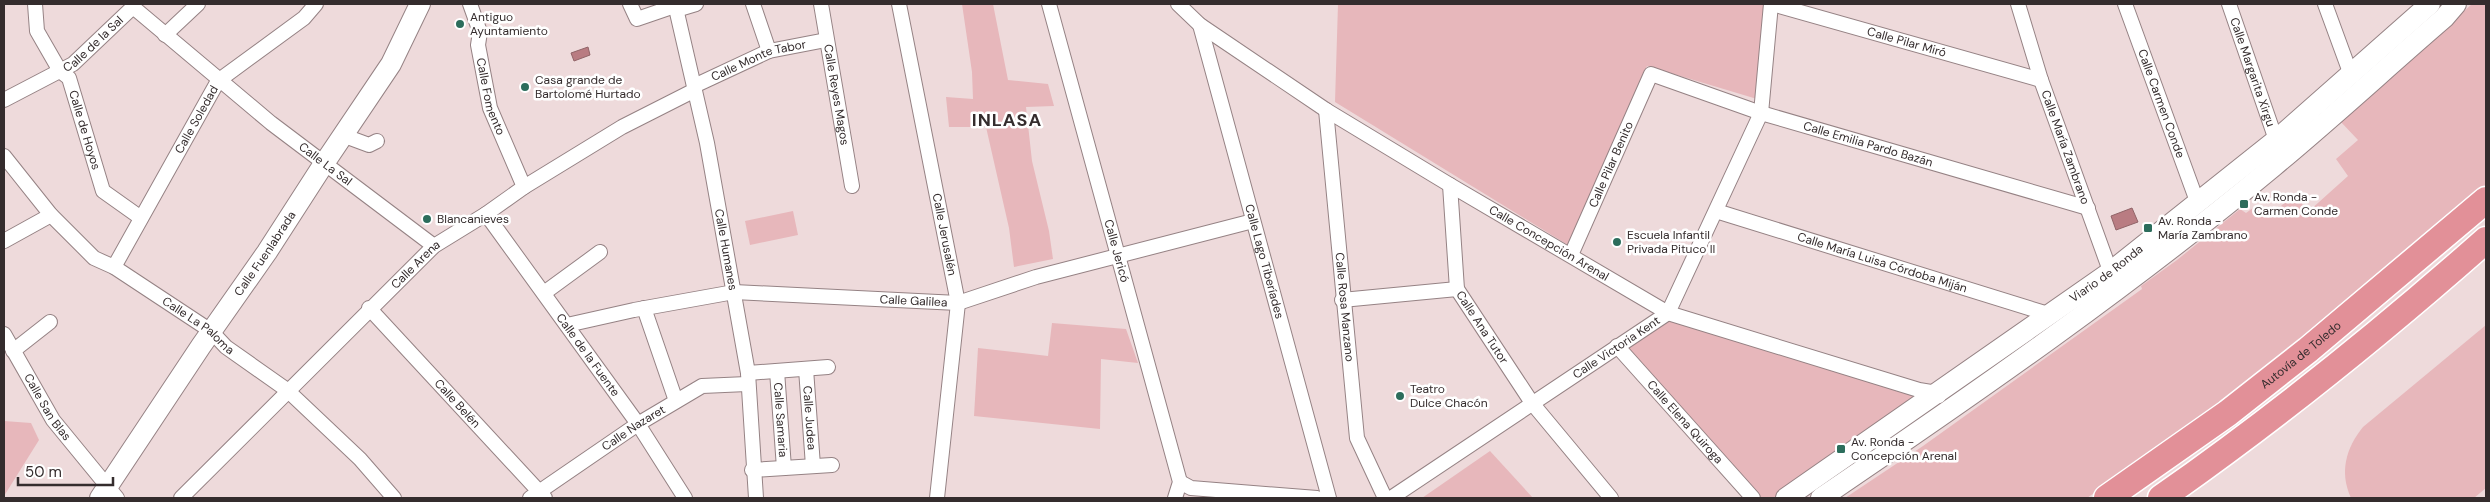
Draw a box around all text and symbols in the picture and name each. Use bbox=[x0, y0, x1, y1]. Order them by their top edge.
place label: Antiguo Ayuntamiento bbox=[470, 9, 548, 39]
street label: Calle de la Sal bbox=[60, 12, 127, 76]
street label: Calle Margarita Xirgu bbox=[2226, 15, 2279, 129]
marker: Antiguo Ayuntamiento bbox=[454, 18, 466, 30]
street label: Calle Pilar Miró bbox=[1865, 23, 1948, 61]
street label: Calle Monte Tabor bbox=[708, 36, 808, 85]
street label: Calle Reyes Magos bbox=[820, 43, 853, 146]
street label: Calle Carmen Conde bbox=[2134, 47, 2189, 160]
street label: Calle Fomento bbox=[473, 56, 509, 138]
place label: Casa grande de Bartolomé Hurtado bbox=[535, 72, 641, 102]
marker: Casa grande de Bartolomé Hurtado bbox=[519, 81, 531, 93]
street label: Calle Soledad bbox=[171, 83, 222, 156]
street label: Calle de Hoyos bbox=[65, 88, 104, 172]
street label: Calle María Zambrano bbox=[2037, 88, 2093, 207]
district label: INLASA bbox=[972, 108, 1042, 132]
street label: Calle Emilia Pardo Bazán bbox=[1801, 118, 1935, 171]
street label: Calle Pilar Benito bbox=[1585, 119, 1637, 210]
street label: Calle La Sal bbox=[296, 139, 355, 189]
place label: Av. Ronda - Carmen Conde bbox=[2254, 189, 2338, 219]
street label: Calle Jerusalén bbox=[929, 192, 960, 277]
marker: Av. Ronda - Carmen Conde bbox=[2238, 198, 2250, 210]
street label: Calle Lago Tiberíades bbox=[1241, 202, 1288, 321]
street label: Calle Concepción Arenal bbox=[1486, 202, 1612, 285]
street label: Calle Fuenlabrada bbox=[231, 208, 299, 299]
street label: Calle Humanes bbox=[711, 208, 741, 292]
place label: Blancanieves bbox=[437, 211, 509, 227]
marker: Blancanieves bbox=[421, 213, 433, 225]
place label: Av. Ronda - María Zambrano bbox=[2158, 213, 2248, 243]
street label: Calle Jericó bbox=[1100, 218, 1133, 284]
marker: Av. Ronda - María Zambrano bbox=[2142, 222, 2154, 234]
place label: Escuela Infantil Privada Pituco II bbox=[1627, 227, 1715, 257]
street label: Calle María Luisa Córdoba Miján bbox=[1795, 229, 1969, 296]
street label: Calle Arena bbox=[388, 236, 443, 292]
marker: Escuela Infantil Privada Pituco II bbox=[1611, 236, 1623, 248]
street label: Viario de Ronda bbox=[2066, 241, 2146, 306]
street label: Calle Rosa Manzano bbox=[1332, 252, 1358, 363]
street label: Calle Ana Tutor bbox=[1452, 288, 1512, 367]
street label: Calle Galilea bbox=[879, 291, 948, 310]
street label: Calle La Paloma bbox=[159, 293, 237, 358]
street label: Calle de la Fuente bbox=[553, 310, 624, 400]
street label: Calle Victoria Kent bbox=[1570, 312, 1663, 382]
street label: Autovía de Toledo bbox=[2257, 317, 2344, 392]
street label: Calle San Blas bbox=[20, 371, 75, 444]
street label: Calle Belén bbox=[431, 376, 484, 431]
street label: Calle Elena Quiroga bbox=[1643, 377, 1727, 467]
place label: Teatro Dulce Chacón bbox=[1410, 381, 1488, 411]
street label: Calle Samaria bbox=[770, 382, 791, 458]
street label: Calle Judea bbox=[799, 385, 820, 451]
marker: Teatro Dulce Chacón bbox=[1394, 390, 1406, 402]
street label: Calle Nazaret bbox=[598, 401, 669, 455]
place label: Av. Ronda - Concepción Arenal bbox=[1851, 434, 1957, 464]
marker: Av. Ronda - Concepción Arenal bbox=[1835, 443, 1847, 455]
scale bar bbox=[18, 454, 112, 486]
text: 50 m bbox=[25, 462, 62, 482]

